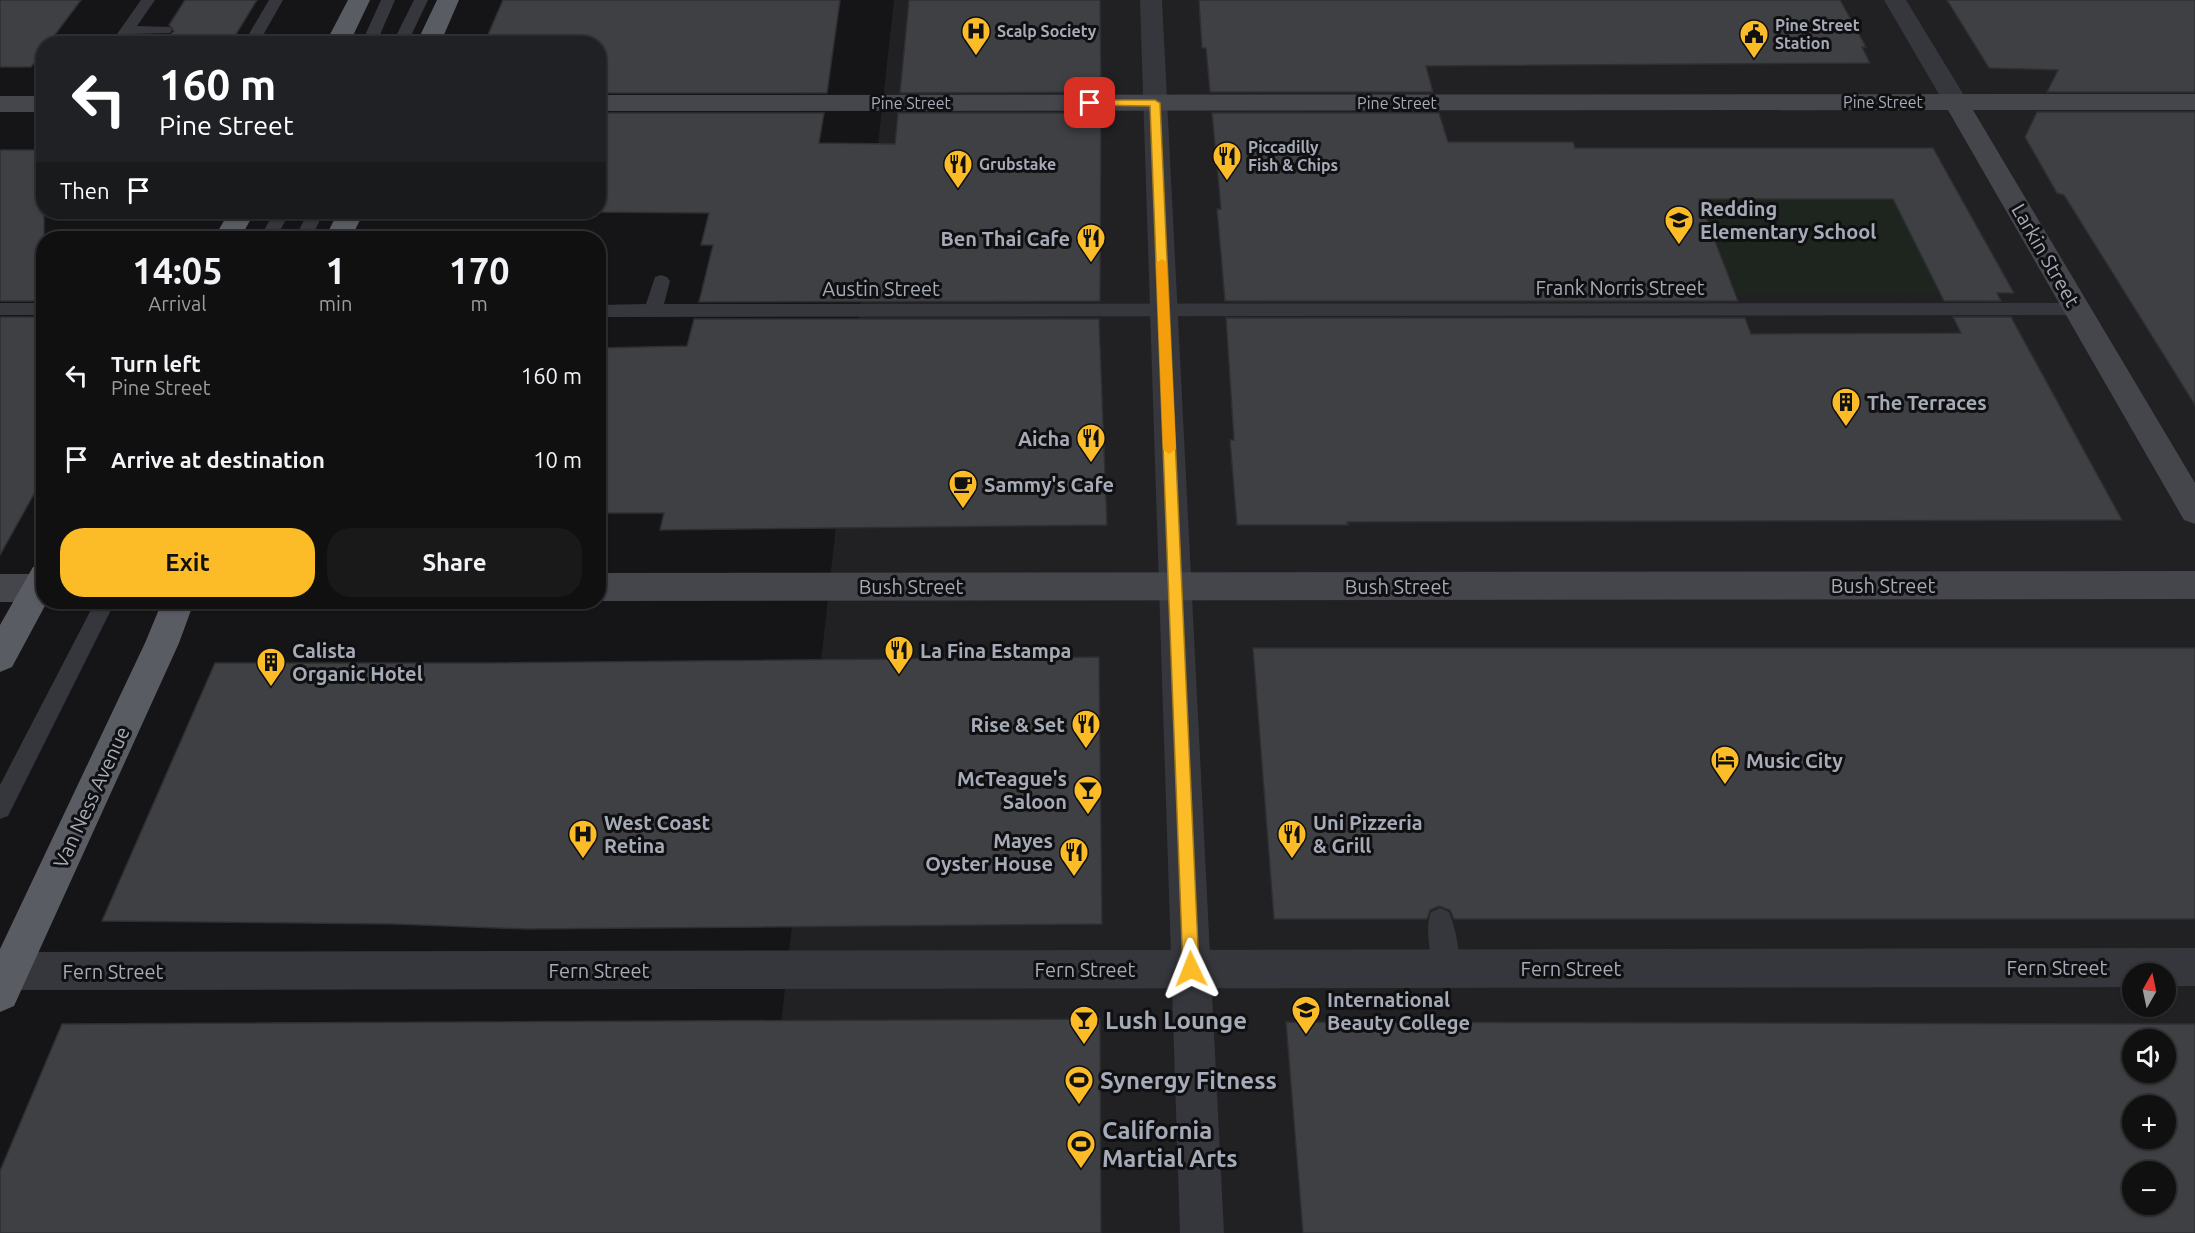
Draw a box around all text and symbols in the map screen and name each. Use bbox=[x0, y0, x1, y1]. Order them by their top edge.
hospital icon: Scalp Society bbox=[960, 15, 992, 57]
place label: Pine Street Station bbox=[1775, 16, 1860, 52]
public building icon: Pine Street Station bbox=[1738, 18, 1770, 60]
place label: Scalp Society bbox=[997, 22, 1097, 40]
icon: left bbox=[60, 60, 138, 138]
text: 160 m bbox=[159, 61, 276, 108]
pin bbox=[1064, 77, 1115, 128]
icon: arrive bbox=[1073, 86, 1106, 119]
street label: Pine Street bbox=[1843, 93, 1924, 111]
street label: Pine Street bbox=[871, 94, 952, 112]
street label: Pine Street bbox=[1357, 94, 1438, 112]
text: Pine Street bbox=[159, 110, 294, 140]
place label: Piccadilly Fish & Chips bbox=[1248, 138, 1338, 174]
restaurant icon: Piccadilly Fish & Chips bbox=[1211, 140, 1243, 182]
restaurant icon: Grubstake bbox=[942, 148, 974, 190]
place label: Grubstake bbox=[979, 155, 1056, 173]
icon: arrive bbox=[122, 174, 155, 207]
text: Then bbox=[60, 178, 110, 203]
place label: Redding Elementary School bbox=[1700, 197, 1876, 243]
street label: Larkin Street bbox=[2007, 200, 2085, 311]
school or university icon: Redding Elementary School bbox=[1663, 204, 1695, 246]
restaurant icon: Ben Thai Cafe bbox=[1075, 222, 1107, 264]
place label: Ben Thai Cafe bbox=[940, 227, 1070, 250]
text: 14:05 bbox=[132, 250, 222, 291]
text: 1 bbox=[325, 250, 346, 291]
text: 170 bbox=[449, 250, 510, 291]
street label: Frank Norris Street bbox=[1535, 276, 1705, 299]
street label: Austin Street bbox=[822, 277, 940, 300]
text: Arrival bbox=[148, 292, 207, 315]
text: min bbox=[319, 292, 352, 315]
text: m bbox=[471, 292, 488, 315]
text: Turn left bbox=[111, 351, 201, 376]
icon: left bbox=[60, 359, 93, 392]
text: 160 m bbox=[521, 363, 582, 388]
text: Pine Street bbox=[111, 376, 211, 399]
building icon: The Terraces bbox=[1830, 386, 1862, 428]
place label: The Terraces bbox=[1867, 391, 1987, 414]
restaurant icon: Aicha bbox=[1075, 422, 1107, 464]
place label: Aicha bbox=[1018, 427, 1070, 450]
icon: arrive bbox=[60, 443, 93, 476]
text: Arrive at destination bbox=[111, 447, 325, 472]
text: 10 m bbox=[533, 447, 582, 472]
cafe icon: Sammy's Cafe bbox=[947, 468, 979, 510]
place label: Sammy's Cafe bbox=[984, 473, 1114, 496]
button: Exit bbox=[60, 528, 315, 597]
button: Share bbox=[327, 528, 582, 597]
street label: Bush Street bbox=[1831, 574, 1935, 597]
street label: Bush Street bbox=[859, 575, 963, 598]
street label: Bush Street bbox=[1345, 575, 1449, 598]
restaurant icon: La Fina Estampa bbox=[883, 634, 915, 676]
place label: Calista Organic Hotel bbox=[292, 639, 423, 685]
place label: La Fina Estampa bbox=[920, 639, 1071, 662]
building icon: Calista Organic Hotel bbox=[255, 646, 287, 688]
restaurant icon: Rise & Set bbox=[1070, 708, 1102, 750]
place label: Rise & Set bbox=[971, 713, 1065, 736]
street label: Van Ness Avenue bbox=[48, 723, 134, 871]
hotel icon: Music City bbox=[1709, 744, 1741, 786]
place label: Music City bbox=[1746, 749, 1843, 772]
place label: McTeague's Saloon bbox=[957, 767, 1067, 813]
bar icon: McTeague's Saloon bbox=[1072, 774, 1104, 816]
place label: West Coast Retina bbox=[604, 811, 711, 857]
place label: Uni Pizzeria & Grill bbox=[1313, 811, 1423, 857]
hospital icon: West Coast Retina bbox=[567, 818, 599, 860]
restaurant icon: Uni Pizzeria & Grill bbox=[1276, 818, 1308, 860]
place label: Mayes Oyster House bbox=[925, 829, 1053, 875]
restaurant icon: Mayes Oyster House bbox=[1058, 836, 1090, 878]
position arrow bbox=[1159, 937, 1223, 1001]
street label: Fern Street bbox=[2007, 956, 2108, 979]
street label: Fern Street bbox=[1521, 957, 1622, 980]
street label: Fern Street bbox=[1035, 958, 1136, 981]
street label: Fern Street bbox=[549, 959, 650, 982]
street label: Fern Street bbox=[63, 960, 164, 983]
north arrow bbox=[2122, 963, 2176, 1017]
map controls bbox=[2122, 963, 2176, 1215]
place label: International Beauty College bbox=[1327, 988, 1470, 1034]
school or university icon: International Beauty College bbox=[1290, 994, 1322, 1036]
bar icon: Lush Lounge bbox=[1068, 1004, 1100, 1046]
place label: Lush Lounge bbox=[1105, 1007, 1247, 1034]
button: sound bbox=[2122, 1029, 2176, 1083]
sports icon: Synergy Fitness bbox=[1063, 1064, 1095, 1106]
place label: Synergy Fitness bbox=[1100, 1067, 1277, 1094]
button: + bbox=[2122, 1095, 2176, 1149]
place label: California Martial Arts bbox=[1102, 1117, 1238, 1172]
sports icon: California Martial Arts bbox=[1065, 1128, 1097, 1170]
button: − bbox=[2122, 1161, 2176, 1215]

